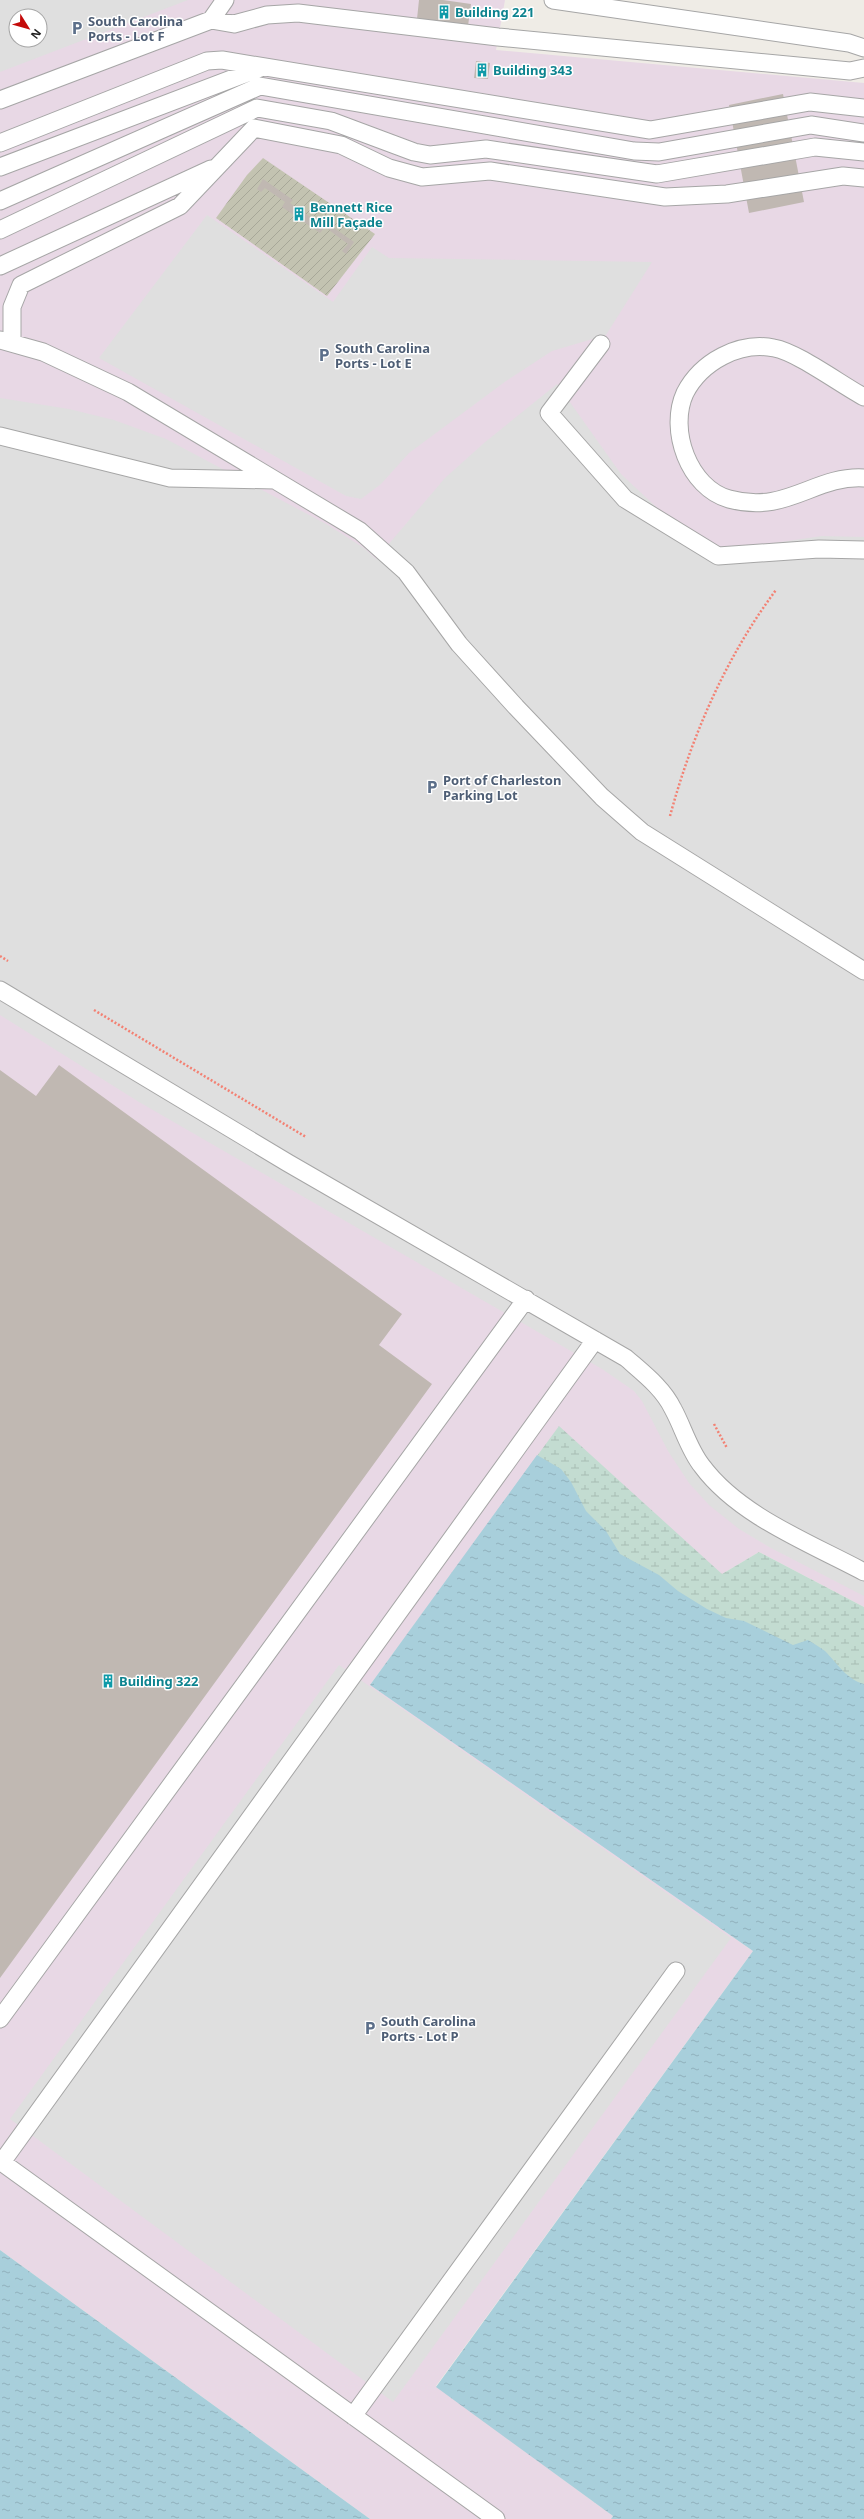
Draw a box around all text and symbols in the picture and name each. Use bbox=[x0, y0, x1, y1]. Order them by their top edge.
place label: Building 221 bbox=[455, 3, 534, 21]
building icon: Building 221 bbox=[436, 4, 452, 20]
north arrow bbox=[8, 8, 48, 48]
place label: South Carolina Ports - Lot F bbox=[88, 12, 183, 45]
parking icon: South Carolina Ports - Lot F bbox=[69, 20, 85, 36]
text: N bbox=[28, 26, 45, 42]
place label: Building 343 bbox=[493, 61, 572, 79]
building icon: Building 343 bbox=[474, 62, 490, 78]
place label: Bennett Rice Mill Façade bbox=[310, 198, 393, 231]
building icon: Bennett Rice Mill Façade bbox=[291, 206, 307, 222]
place label: South Carolina Ports - Lot E bbox=[335, 339, 430, 372]
parking icon: South Carolina Ports - Lot E bbox=[316, 347, 332, 363]
place label: Port of Charleston Parking Lot bbox=[443, 771, 561, 804]
parking icon: Port of Charleston Parking Lot bbox=[424, 779, 440, 795]
place label: Building 322 bbox=[119, 1672, 198, 1690]
building icon: Building 322 bbox=[100, 1673, 116, 1689]
place label: South Carolina Ports - Lot P bbox=[381, 2012, 476, 2045]
parking icon: South Carolina Ports - Lot P bbox=[362, 2020, 378, 2036]

